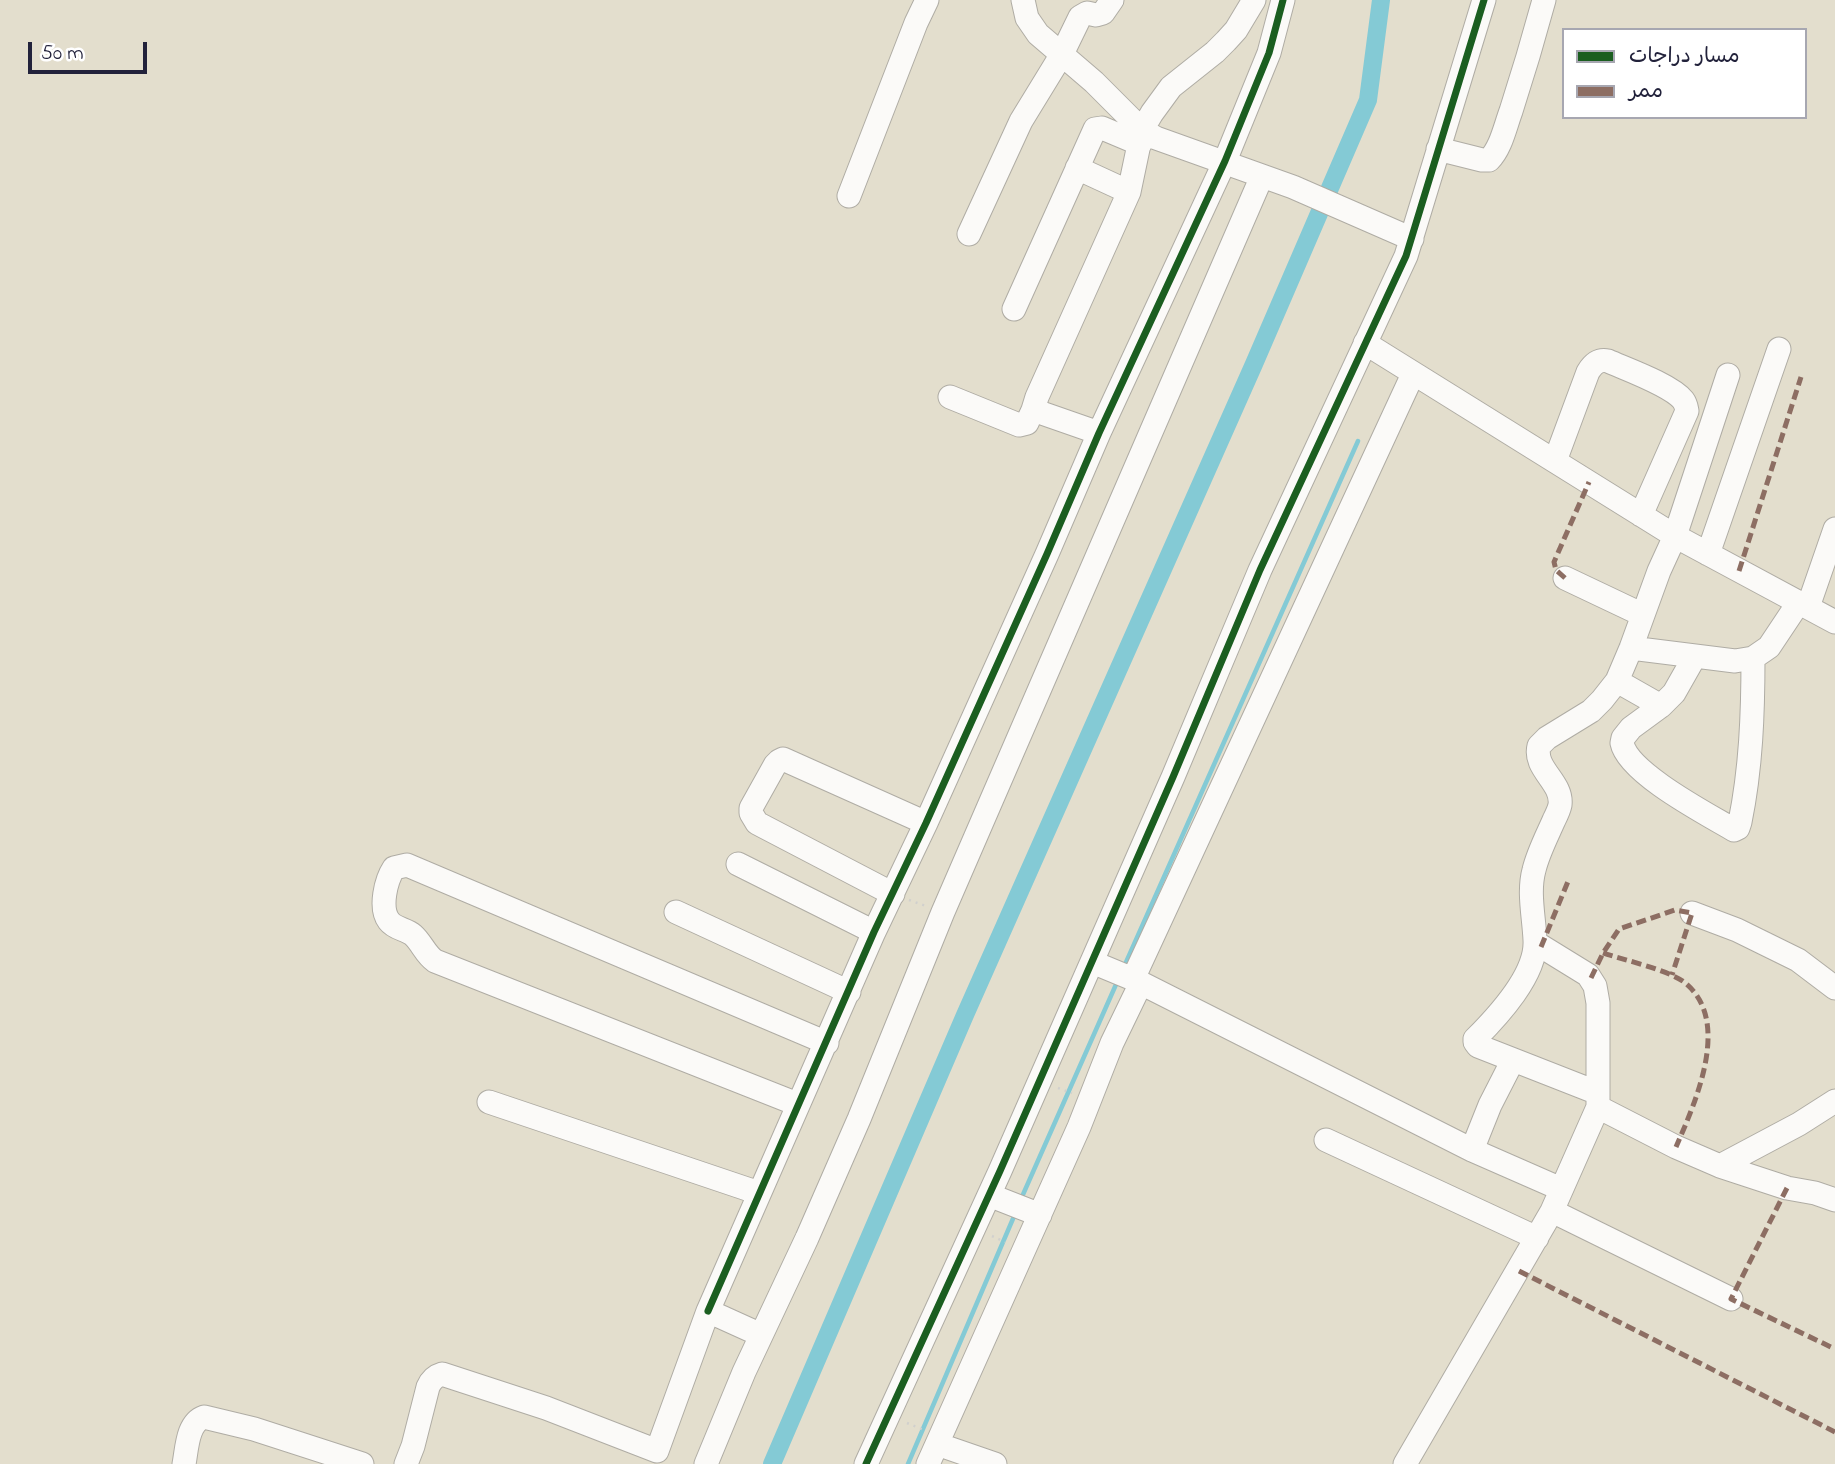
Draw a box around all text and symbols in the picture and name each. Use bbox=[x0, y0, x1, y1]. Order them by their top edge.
scale bar bbox=[32, 28, 150, 72]
legend bbox=[1562, 28, 1807, 119]
text: 50 m bbox=[41, 39, 84, 69]
text: مسار دراجات bbox=[1629, 42, 1740, 72]
text: ممر bbox=[1629, 77, 1663, 107]

